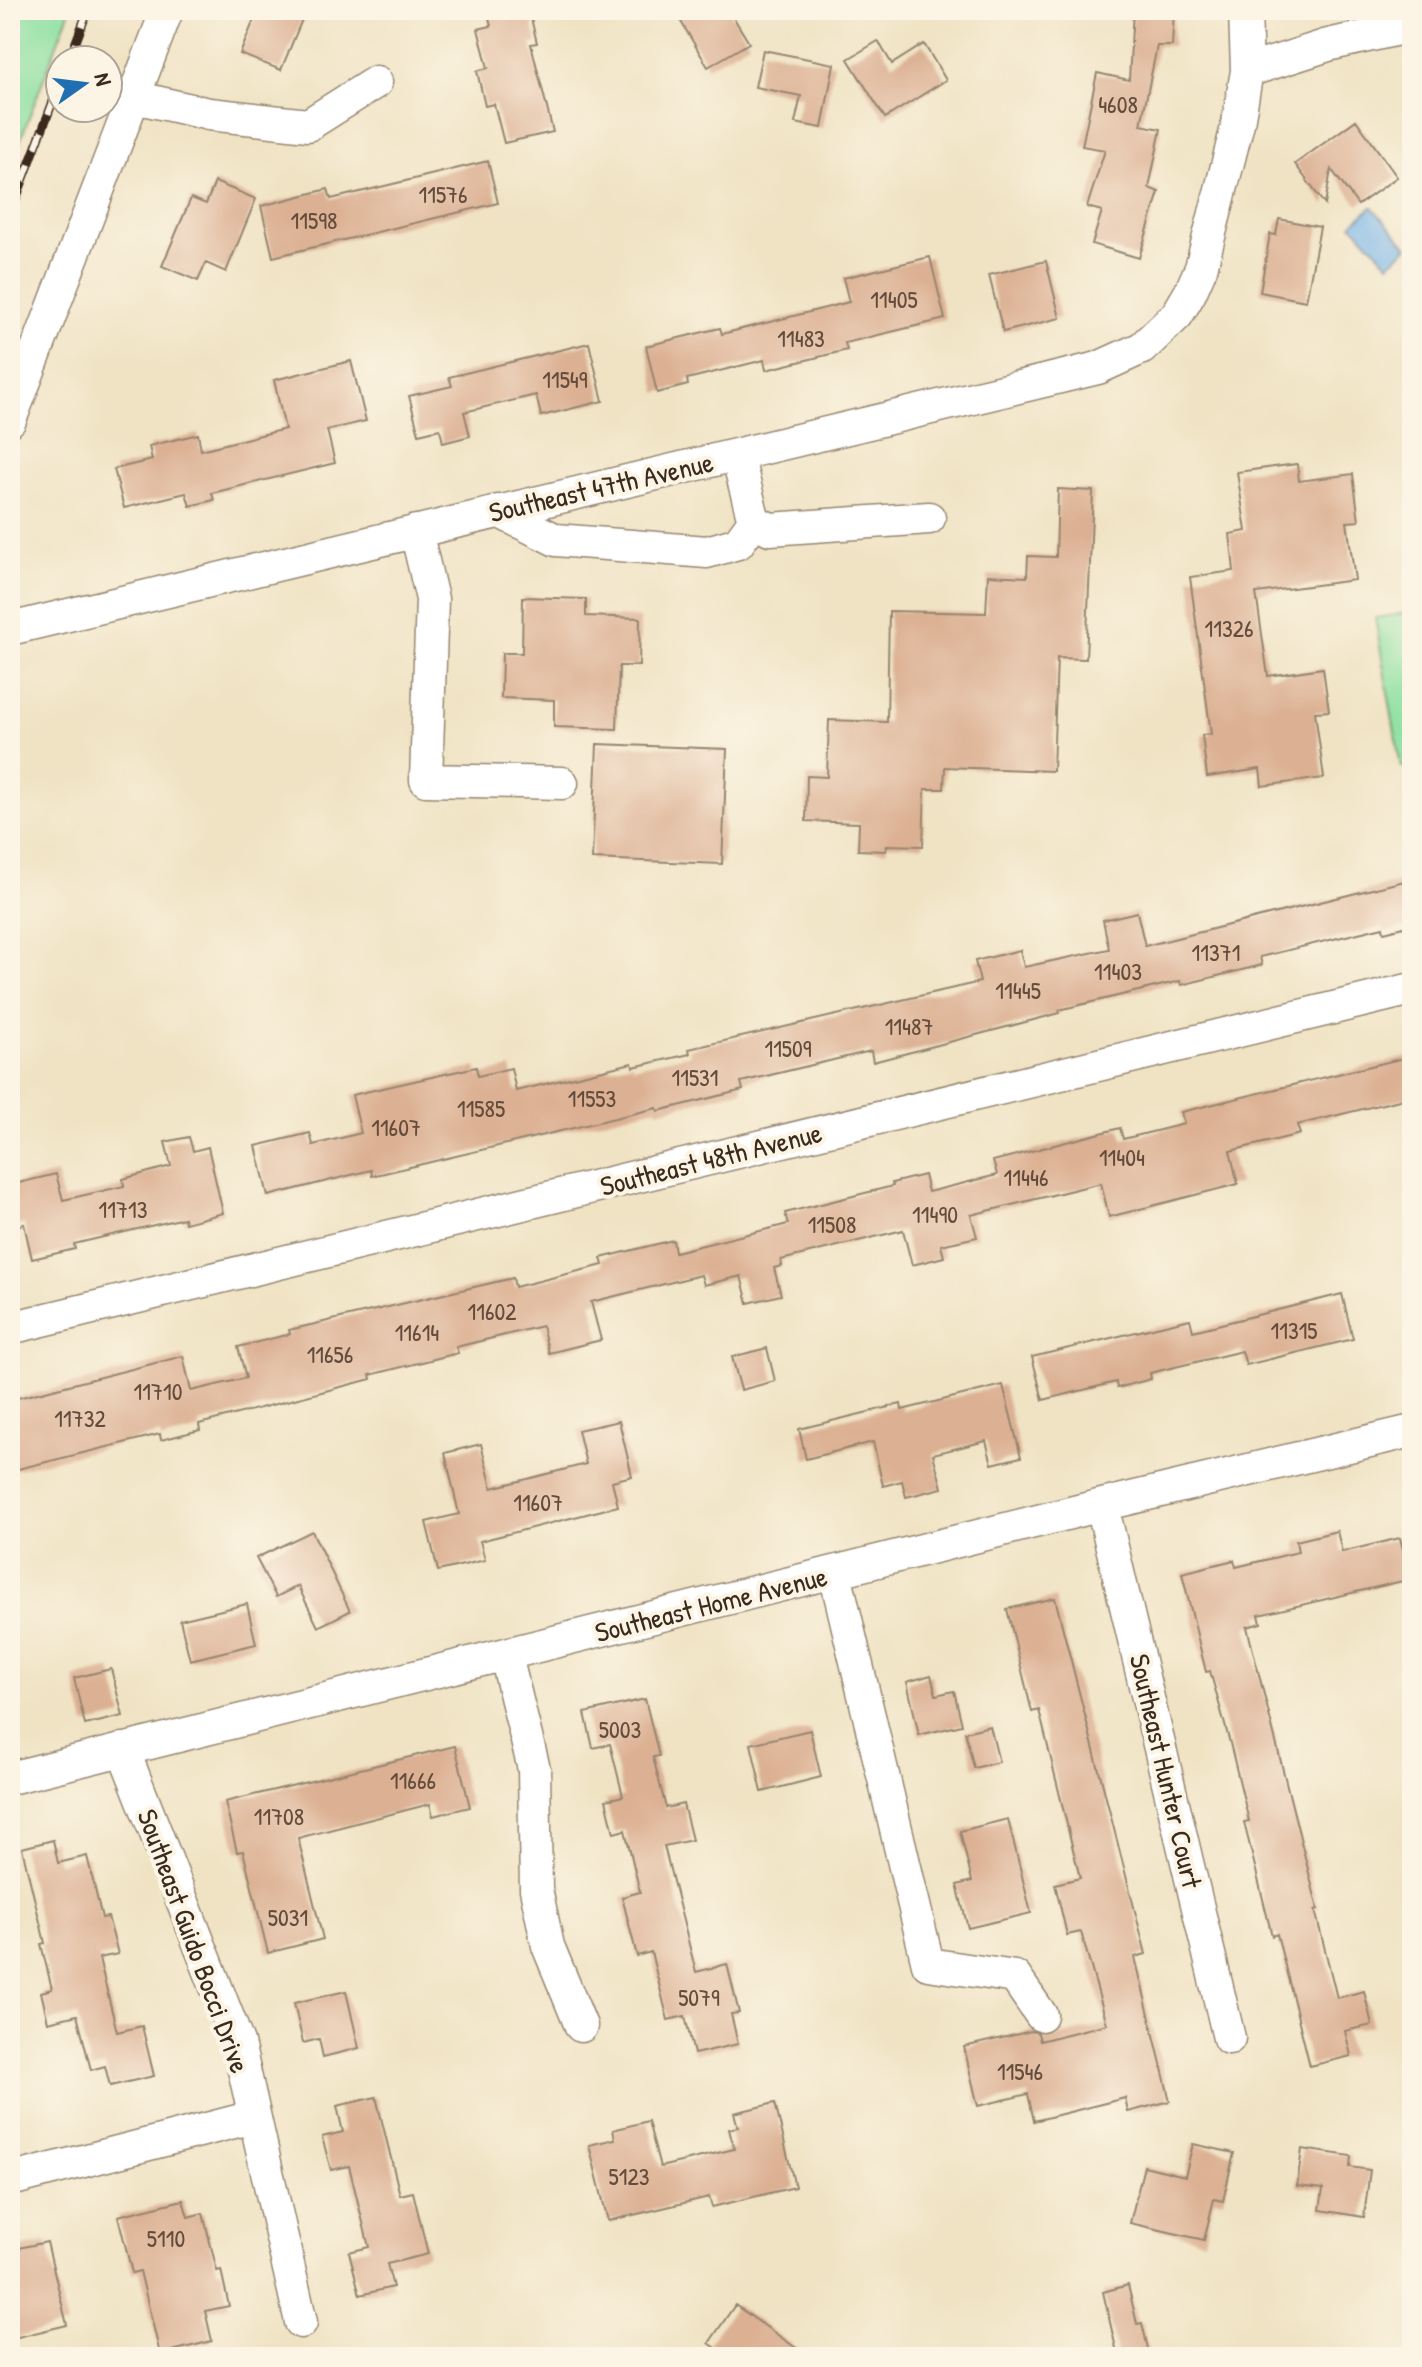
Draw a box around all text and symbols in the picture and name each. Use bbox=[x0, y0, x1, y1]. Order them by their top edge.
north arrow bbox=[44, 44, 124, 124]
text: N bbox=[87, 70, 119, 89]
house number: 4608 bbox=[1098, 88, 1138, 120]
house number: 11576 bbox=[418, 178, 468, 210]
house number: 11598 bbox=[291, 204, 337, 236]
house number: 11405 bbox=[870, 283, 918, 315]
house number: 11483 bbox=[777, 322, 825, 354]
house number: 11549 bbox=[542, 363, 588, 395]
street label: Southeast 47th Avenue bbox=[485, 443, 717, 531]
house number: 11326 bbox=[1205, 612, 1253, 644]
house number: 11371 bbox=[1192, 936, 1240, 968]
house number: 11403 bbox=[1094, 955, 1142, 987]
house number: 11445 bbox=[995, 974, 1041, 1006]
house number: 11487 bbox=[885, 1010, 933, 1042]
house number: 11509 bbox=[764, 1032, 812, 1064]
house number: 11531 bbox=[671, 1061, 719, 1093]
house number: 11553 bbox=[568, 1082, 616, 1114]
house number: 11585 bbox=[457, 1092, 505, 1124]
house number: 11607 bbox=[371, 1111, 421, 1143]
street label: Southeast 48th Avenue bbox=[596, 1113, 826, 1205]
house number: 11404 bbox=[1099, 1141, 1145, 1173]
house number: 11446 bbox=[1004, 1161, 1049, 1193]
house number: 11713 bbox=[99, 1193, 147, 1225]
house number: 11490 bbox=[912, 1198, 958, 1230]
house number: 11508 bbox=[808, 1208, 856, 1240]
house number: 11602 bbox=[468, 1295, 516, 1327]
house number: 11315 bbox=[1270, 1314, 1318, 1346]
house number: 11614 bbox=[395, 1316, 439, 1348]
house number: 11656 bbox=[307, 1338, 353, 1370]
house number: 11710 bbox=[134, 1375, 182, 1407]
house number: 11732 bbox=[54, 1402, 106, 1434]
house number: 11607 bbox=[513, 1486, 563, 1518]
street label: Southeast Home Avenue bbox=[591, 1557, 831, 1651]
street label: Southeast Hunter Court bbox=[1121, 1650, 1211, 1892]
house number: 5003 bbox=[599, 1713, 641, 1745]
house number: 11666 bbox=[390, 1764, 436, 1796]
house number: 11708 bbox=[254, 1800, 304, 1832]
street label: Southeast Guido Bocci Drive bbox=[129, 1804, 259, 2078]
house number: 5031 bbox=[268, 1901, 308, 1933]
house number: 5079 bbox=[678, 1981, 720, 2013]
house number: 11546 bbox=[997, 2055, 1043, 2087]
house number: 5123 bbox=[609, 2160, 649, 2192]
house number: 5110 bbox=[147, 2222, 185, 2254]

